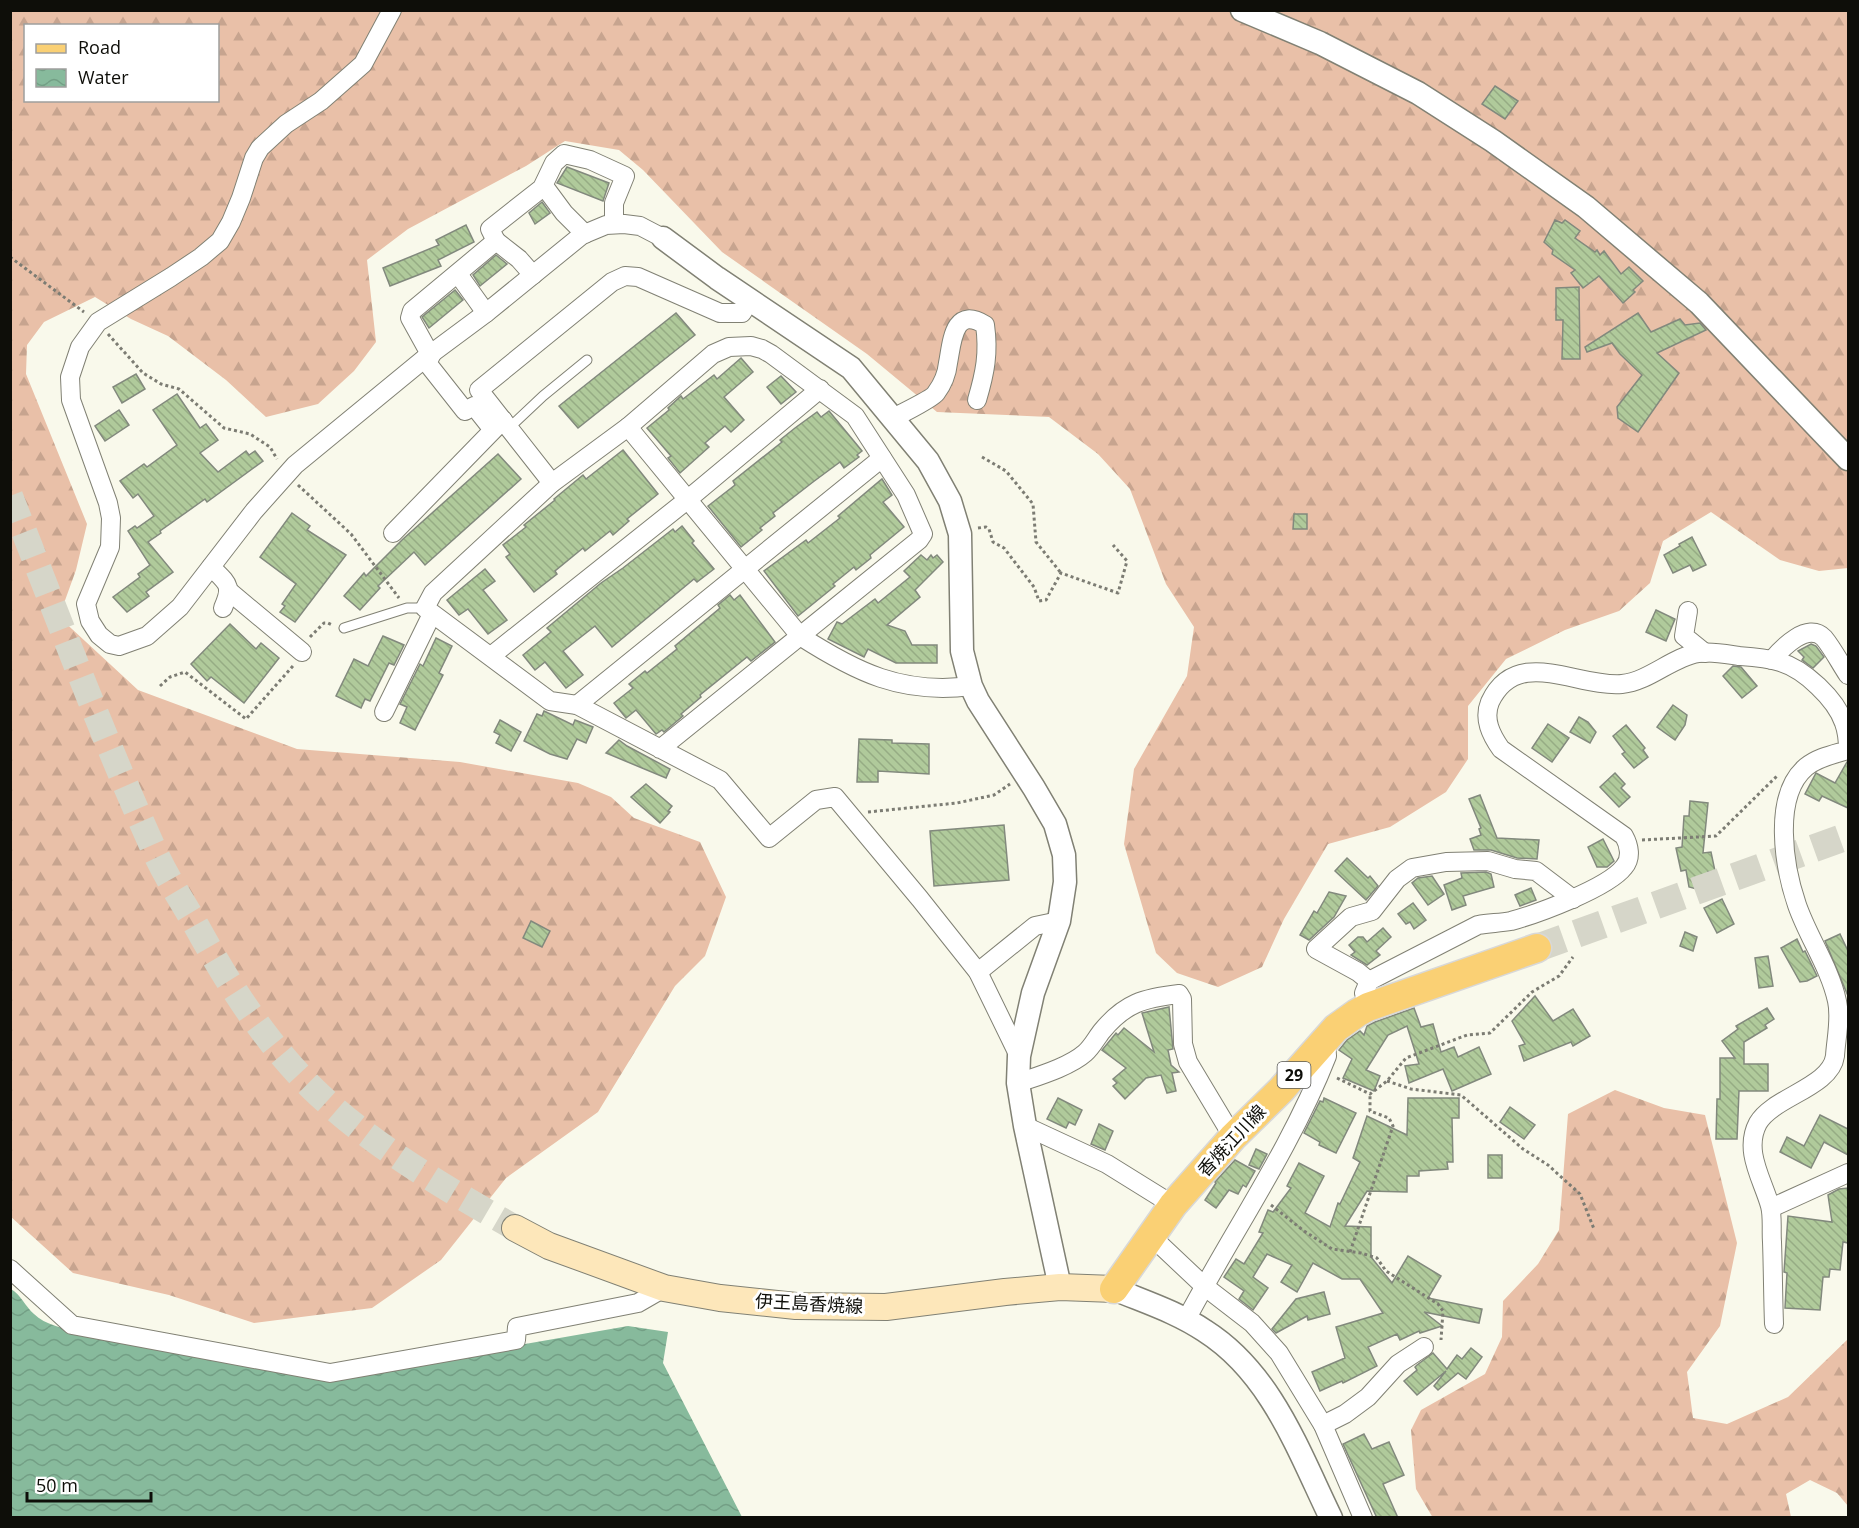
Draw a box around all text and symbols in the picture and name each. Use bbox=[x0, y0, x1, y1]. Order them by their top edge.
legend bbox=[24, 24, 219, 102]
text: Road bbox=[78, 35, 121, 59]
text: Water bbox=[78, 65, 129, 89]
road number: 29 bbox=[1278, 1062, 1310, 1088]
street label: 香焼江川線 bbox=[1192, 1099, 1271, 1181]
street label: 伊王島香焼線 bbox=[754, 1288, 864, 1318]
scale bar bbox=[27, 1465, 152, 1503]
text: 50 m bbox=[36, 1473, 78, 1497]

